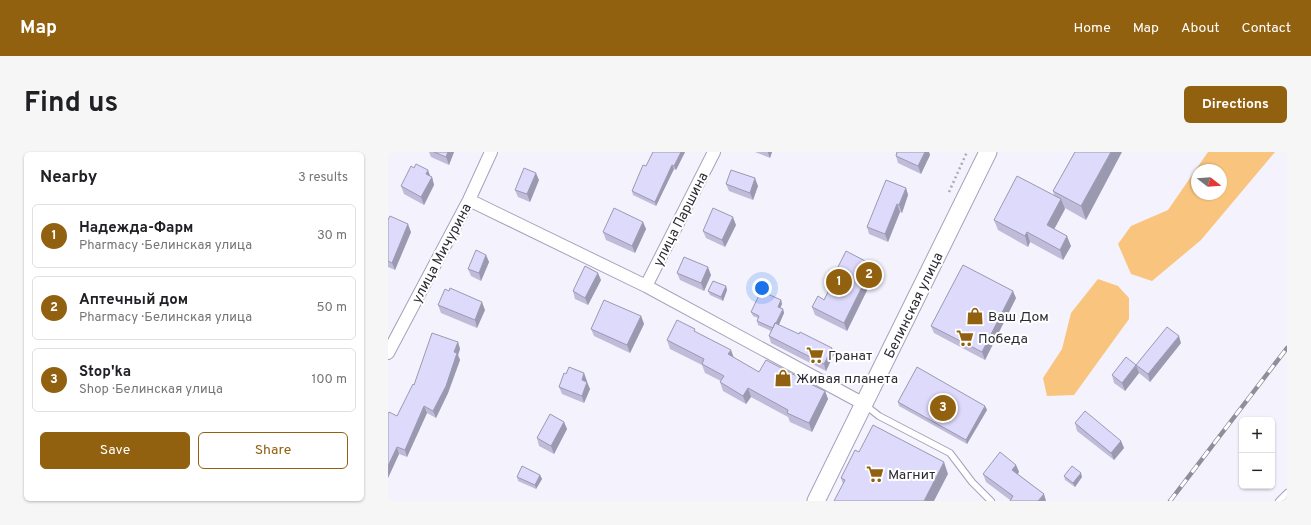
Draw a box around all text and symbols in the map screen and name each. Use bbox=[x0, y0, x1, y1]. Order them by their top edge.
text: Map bbox=[20, 16, 57, 40]
text: Home bbox=[1074, 20, 1111, 37]
text: Map bbox=[1133, 20, 1159, 37]
text: About bbox=[1181, 20, 1220, 37]
text: Contact bbox=[1242, 20, 1291, 37]
text: Find us bbox=[24, 86, 118, 122]
button: Directions bbox=[1184, 86, 1287, 123]
north arrow bbox=[1191, 164, 1227, 200]
text: Nearby bbox=[40, 167, 97, 189]
text: 3 results bbox=[298, 170, 348, 186]
street label: улица Паршина bbox=[650, 170, 712, 270]
street label: улица Мичурина bbox=[409, 201, 476, 307]
text: Надежда-Фарм bbox=[79, 219, 193, 238]
text: 1 bbox=[51, 228, 57, 244]
text: 30 m bbox=[317, 228, 347, 244]
text: Pharmacy · Белинская улица bbox=[79, 238, 252, 254]
street label: Белинская улица bbox=[881, 250, 947, 362]
pin: 2 bbox=[856, 260, 882, 290]
pin: 1 bbox=[826, 267, 852, 297]
your location bbox=[752, 278, 772, 298]
text: Аптечный дом bbox=[79, 291, 188, 310]
text: 2 bbox=[50, 300, 58, 316]
text: 50 m bbox=[317, 300, 347, 316]
shop icon: Ваш Дом bbox=[965, 306, 985, 326]
place label: Ваш Дом bbox=[988, 309, 1049, 326]
text: Pharmacy · Белинская улица bbox=[79, 310, 252, 326]
supermarket icon: Победа bbox=[955, 328, 975, 348]
place label: Победа bbox=[978, 331, 1028, 348]
supermarket icon: Гранат bbox=[805, 345, 825, 365]
place label: Гранат bbox=[828, 348, 872, 365]
text: Stop'ka bbox=[79, 363, 131, 382]
shop icon: Живая планета bbox=[773, 368, 793, 388]
place label: Живая планета bbox=[796, 371, 898, 388]
text: 3 bbox=[50, 372, 58, 388]
text: 100 m bbox=[311, 372, 347, 388]
text: Shop · Белинская улица bbox=[79, 382, 223, 398]
pin: 3 bbox=[930, 393, 956, 423]
map controls bbox=[1239, 417, 1275, 489]
button: + bbox=[1239, 417, 1275, 453]
button: Save bbox=[40, 432, 190, 469]
button: Share bbox=[198, 432, 348, 469]
button: − bbox=[1239, 453, 1275, 489]
supermarket icon: Магнит bbox=[865, 464, 885, 484]
place label: Магнит bbox=[888, 467, 935, 484]

